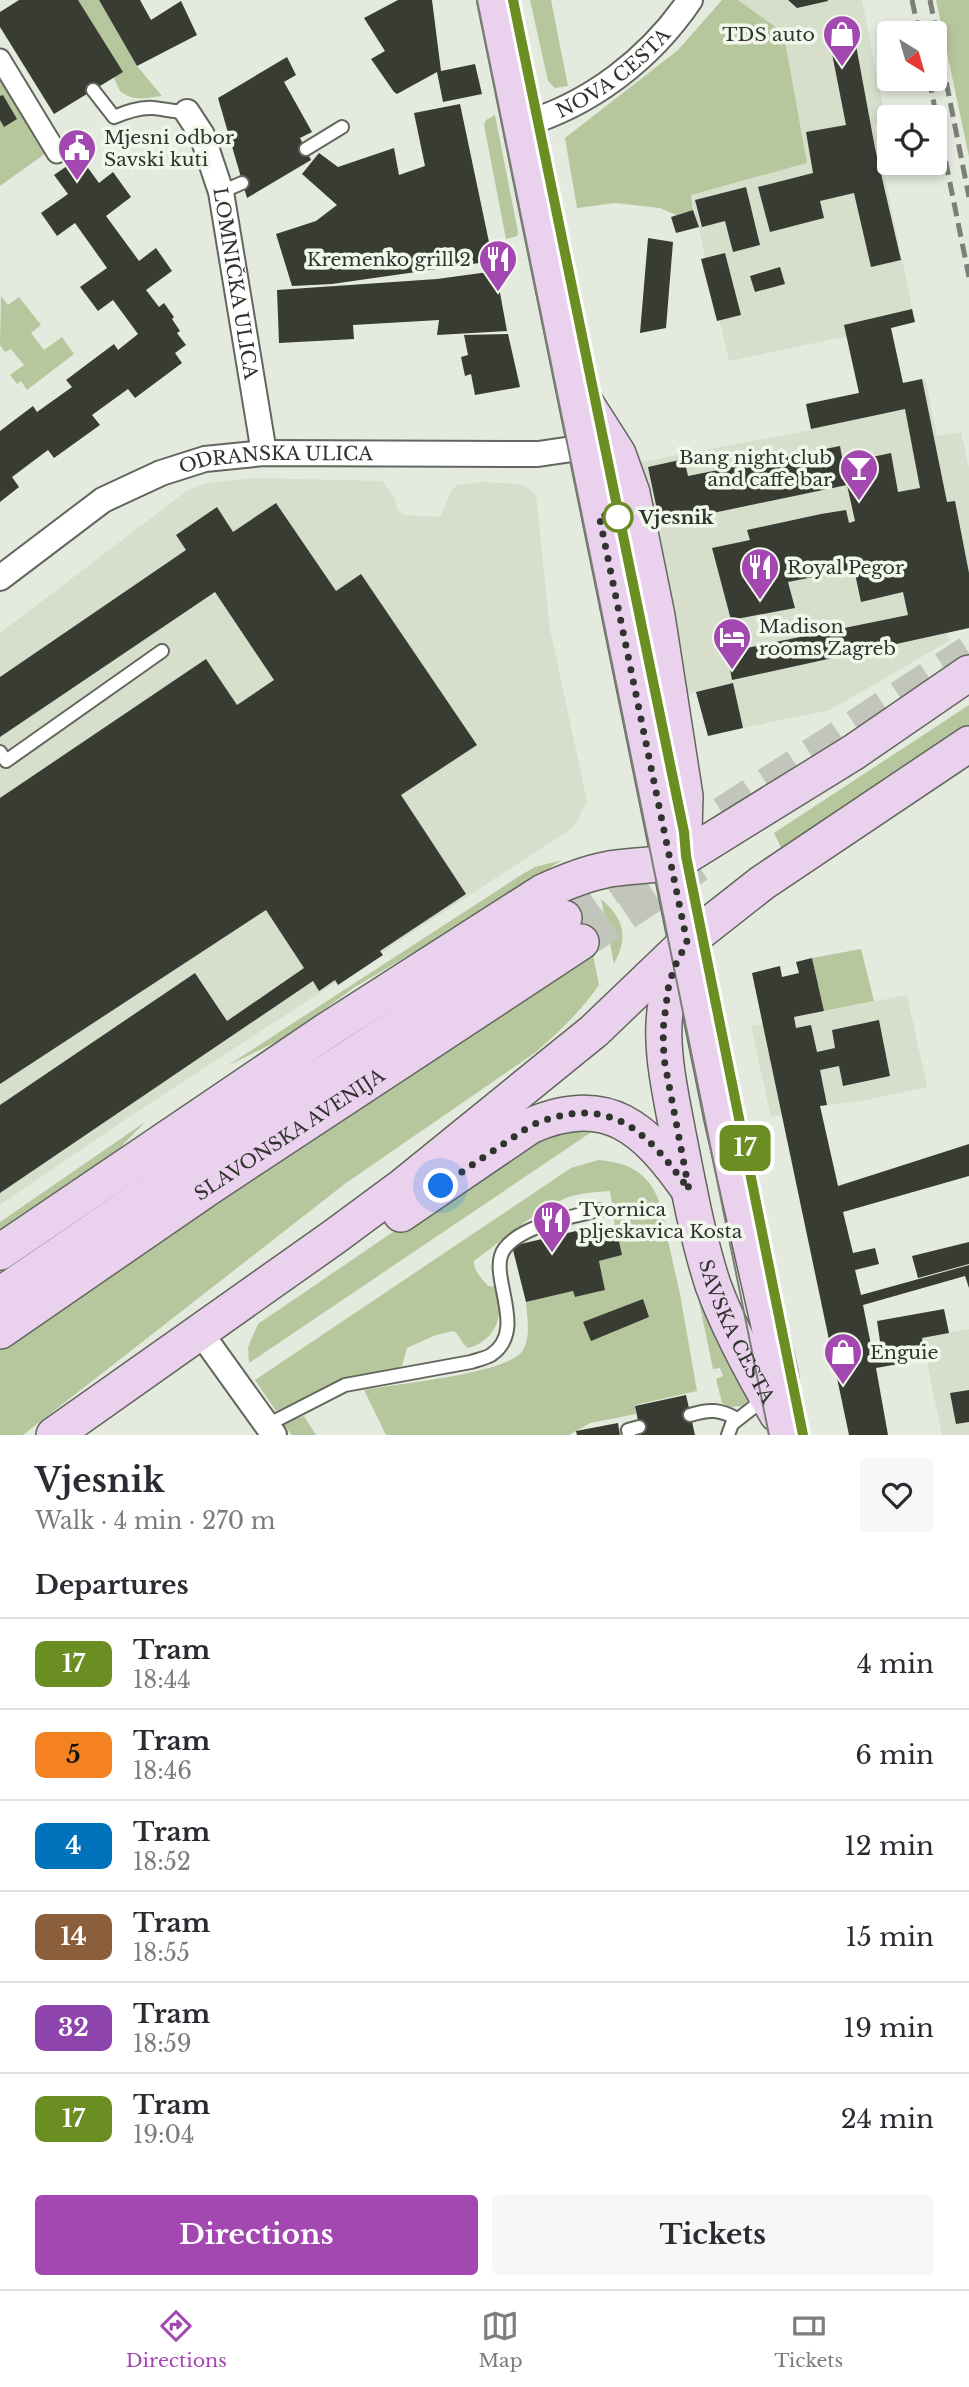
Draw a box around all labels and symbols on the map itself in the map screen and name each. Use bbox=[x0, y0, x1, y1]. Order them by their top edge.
shop icon: TDS auto bbox=[821, 13, 863, 68]
north arrow bbox=[877, 21, 947, 91]
street label: NOVA CESTA bbox=[553, 23, 675, 123]
place label: TDS auto bbox=[722, 23, 815, 46]
place label: Mjesni odbor Savski kuti bbox=[104, 126, 234, 171]
public building icon: Mjesni odbor Savski kuti bbox=[56, 127, 98, 182]
street label: LOMNIČKA ULICA bbox=[208, 186, 263, 381]
restaurant icon: Kremenko grill 2 bbox=[477, 238, 519, 293]
place label: Kremenko grill 2 bbox=[307, 248, 471, 271]
street label: ODRANSKA ULICA bbox=[176, 442, 373, 479]
place label: Bang night club and caffe bar bbox=[679, 446, 832, 491]
bar icon: Bang night club and caffe bar bbox=[838, 447, 880, 502]
marker: Vjesnik bbox=[603, 502, 633, 532]
place label: Vjesnik bbox=[638, 506, 714, 529]
restaurant icon: Royal Pegor bbox=[739, 546, 781, 601]
place label: Royal Pegor bbox=[787, 556, 904, 579]
place label: Madison rooms Zagreb bbox=[759, 615, 896, 660]
hotel icon: Madison rooms Zagreb bbox=[711, 616, 753, 671]
street label: SLAVONSKA AVENIJA bbox=[190, 1063, 389, 1206]
line badge: 17 bbox=[714, 1125, 776, 1171]
your location bbox=[423, 1168, 458, 1203]
place label: Tvornica pljeskavica Kosta bbox=[579, 1198, 743, 1243]
restaurant icon: Tvornica pljeskavica Kosta bbox=[531, 1199, 573, 1254]
street label: SAVSKA CESTA bbox=[694, 1257, 779, 1408]
shop icon: Enguie bbox=[822, 1331, 864, 1386]
place label: Enguie bbox=[870, 1341, 938, 1364]

